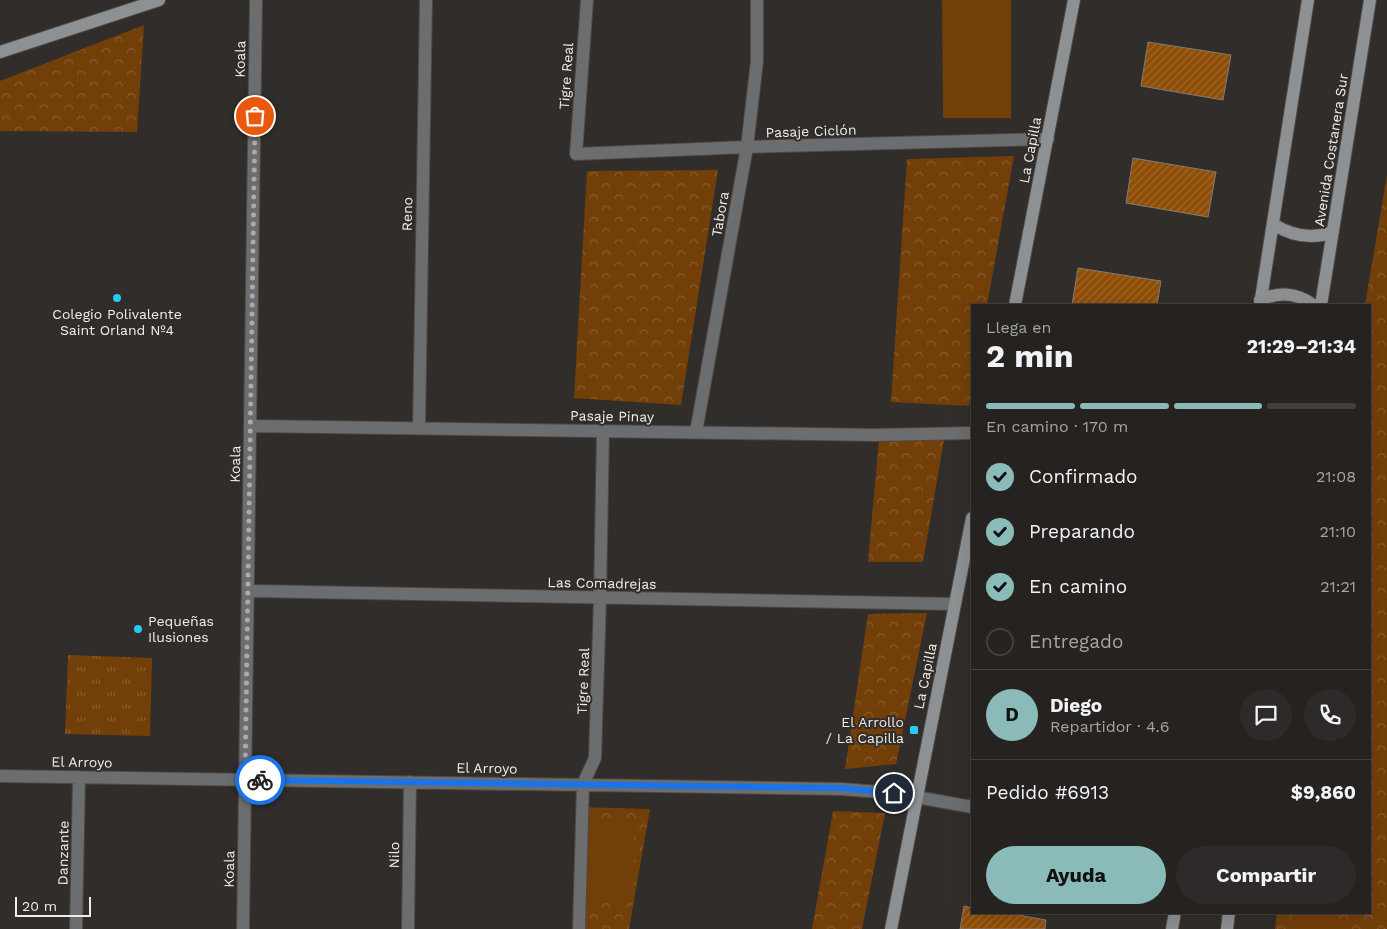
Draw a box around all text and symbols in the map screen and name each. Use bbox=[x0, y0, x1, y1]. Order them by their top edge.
street label: Koala bbox=[232, 40, 248, 78]
street label: Tigre Real bbox=[556, 41, 576, 110]
street label: Avenida Costanera Sur bbox=[1311, 72, 1351, 228]
pin bbox=[234, 95, 276, 137]
icon: bag bbox=[241, 102, 269, 130]
street label: La Capilla bbox=[1016, 115, 1044, 185]
street label: Pasaje Ciclón bbox=[765, 121, 857, 141]
street label: Tabora bbox=[708, 190, 732, 238]
street label: Reno bbox=[399, 197, 415, 231]
marker: Colegio Polivalente Saint Orland Nº4 bbox=[111, 292, 123, 304]
place label: Colegio Polivalente Saint Orland Nº4 bbox=[52, 306, 182, 338]
text: Llega en bbox=[986, 318, 1052, 337]
text: 21:29–21:34 bbox=[1247, 335, 1356, 358]
text: 2 min bbox=[986, 337, 1074, 375]
street label: Pasaje Pinay bbox=[570, 407, 655, 425]
text: En camino · 170 m bbox=[986, 417, 1128, 436]
street label: Koala bbox=[227, 445, 243, 483]
icon: check bbox=[986, 463, 1014, 491]
text: Confirmado bbox=[1029, 465, 1138, 488]
text: 21:08 bbox=[1316, 467, 1356, 486]
icon: check bbox=[986, 518, 1014, 546]
text: Preparando bbox=[1029, 520, 1135, 543]
text: 21:10 bbox=[1320, 522, 1356, 541]
icon: check bbox=[986, 573, 1014, 601]
street label: Las Comadrejas bbox=[547, 574, 657, 592]
text: En camino bbox=[1029, 575, 1127, 598]
text: 21:21 bbox=[1320, 577, 1356, 596]
place label: Pequeñas Ilusiones bbox=[148, 613, 214, 645]
marker: Pequeñas Ilusiones bbox=[132, 623, 144, 635]
text: Entregado bbox=[1029, 630, 1123, 653]
street label: La Capilla bbox=[910, 641, 940, 711]
street label: Tigre Real bbox=[574, 646, 592, 715]
button: chat bbox=[1240, 689, 1292, 741]
button: phone bbox=[1304, 689, 1356, 741]
text: Diego bbox=[1050, 694, 1102, 717]
text: D bbox=[1005, 703, 1019, 726]
place label: El Arrollo / La Capilla bbox=[826, 714, 904, 746]
text: Repartidor · 4.6 bbox=[1050, 717, 1169, 736]
marker: El Arrollo / La Capilla bbox=[908, 724, 920, 736]
street label: El Arroyo bbox=[51, 753, 113, 771]
courier bbox=[235, 755, 285, 805]
street label: El Arroyo bbox=[456, 759, 518, 777]
icon: bike bbox=[246, 766, 274, 794]
pin bbox=[873, 772, 915, 814]
icon: home bbox=[880, 779, 908, 807]
text: Pedido #6913 bbox=[986, 781, 1109, 804]
text: $9,860 bbox=[1291, 781, 1356, 804]
street label: Danzante bbox=[54, 821, 72, 885]
street label: Nilo bbox=[386, 842, 402, 868]
button: Ayuda bbox=[986, 846, 1166, 904]
button: Compartir bbox=[1176, 846, 1356, 904]
street label: Koala bbox=[221, 850, 237, 888]
scale bar bbox=[15, 894, 91, 917]
text: 20 m bbox=[22, 898, 57, 914]

